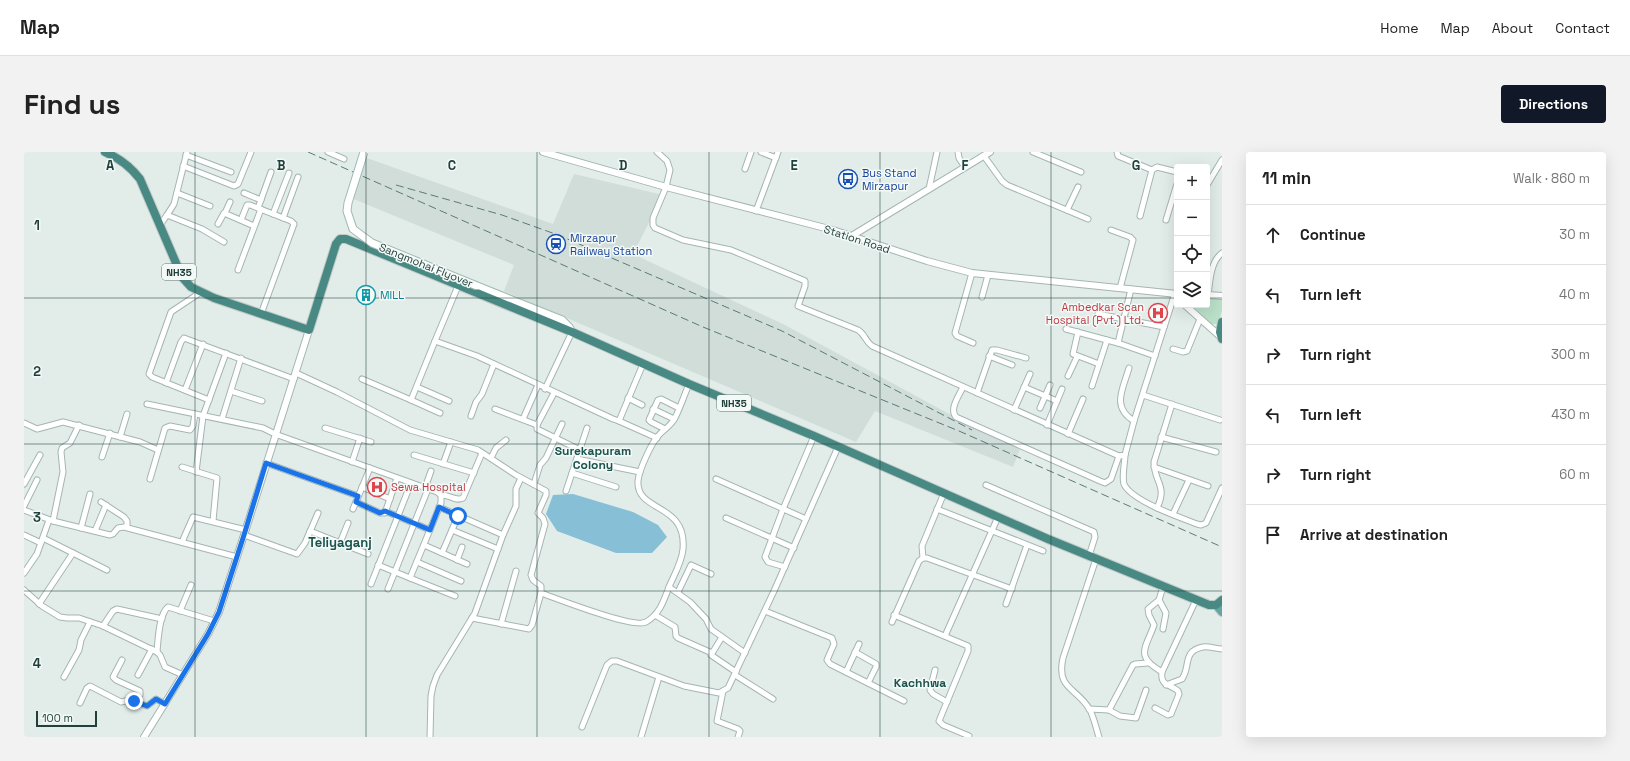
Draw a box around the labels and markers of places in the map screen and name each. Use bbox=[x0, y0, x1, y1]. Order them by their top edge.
place label: Bus Stand Mirzapur bbox=[862, 166, 917, 193]
bus stop icon: Bus Stand Mirzapur bbox=[837, 168, 859, 190]
place label: Mirzapur Railway Station bbox=[570, 231, 652, 258]
station icon: Mirzapur Railway Station bbox=[545, 233, 567, 255]
building icon: MILL bbox=[355, 284, 377, 306]
place label: MILL bbox=[380, 288, 404, 302]
place label: Ambedkar Scan Hospital (Pvt.) Ltd. bbox=[1046, 300, 1144, 327]
hospital icon: Ambedkar Scan Hospital (Pvt.) Ltd. bbox=[1147, 302, 1169, 324]
hospital icon: Sewa Hospital bbox=[366, 476, 388, 498]
place label: Sewa Hospital bbox=[391, 480, 466, 494]

